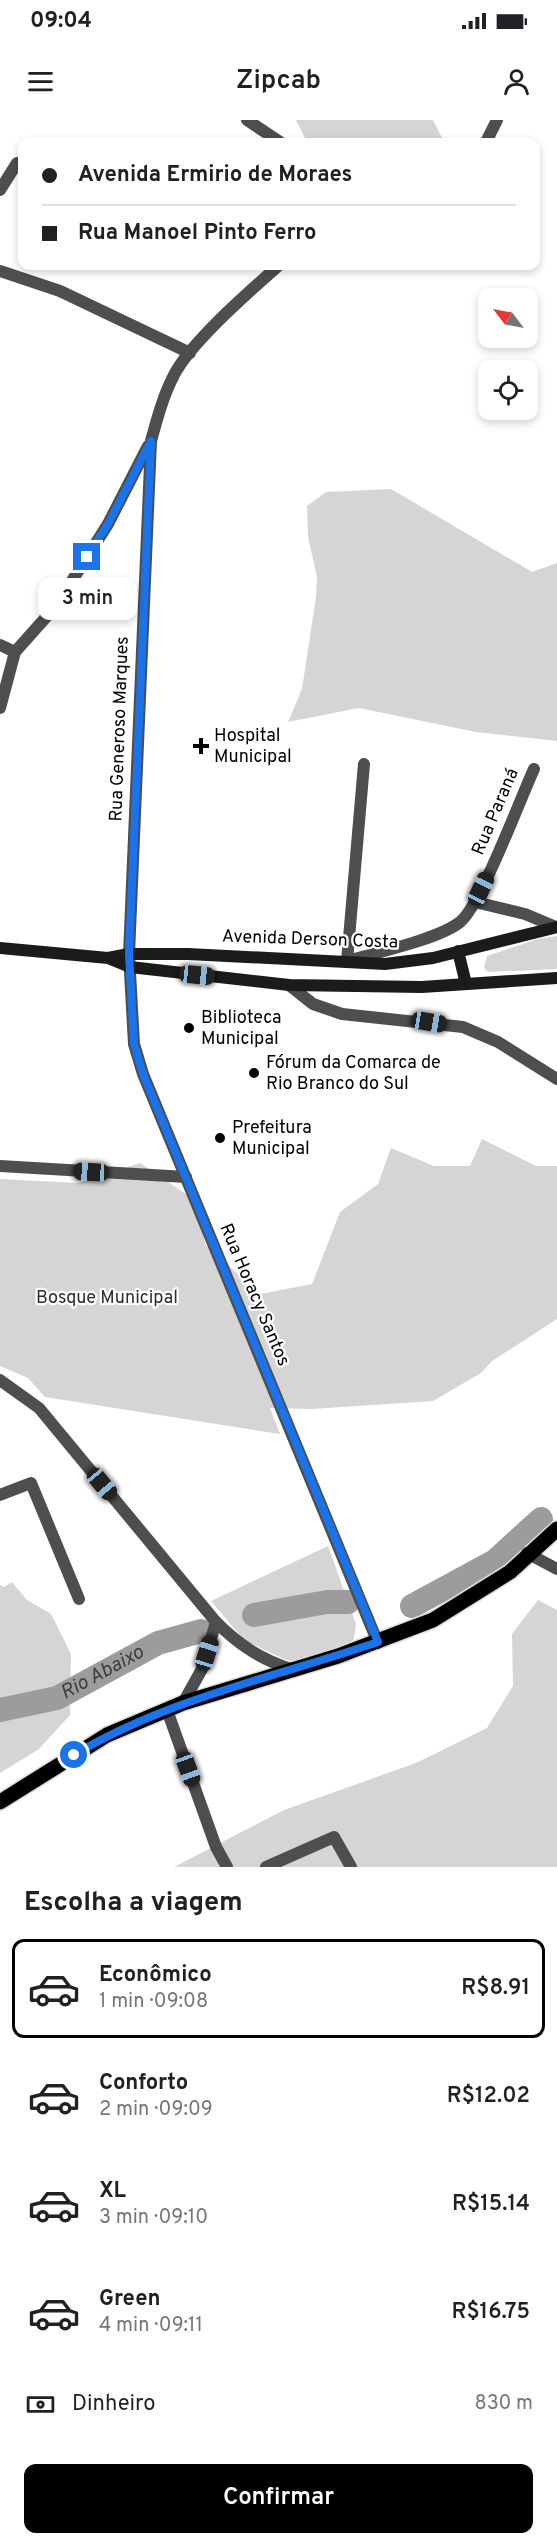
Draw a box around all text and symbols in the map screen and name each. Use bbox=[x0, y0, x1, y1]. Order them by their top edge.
text: 09:04 bbox=[30, 8, 92, 35]
text: Zipcab bbox=[236, 64, 321, 98]
icon: menu bbox=[24, 65, 57, 98]
icon: person bbox=[500, 65, 533, 98]
text: Avenida Ermirio de Moraes bbox=[78, 162, 352, 189]
text: Rua Manoel Pinto Ferro bbox=[78, 220, 316, 247]
north arrow bbox=[478, 288, 538, 348]
map controls bbox=[478, 288, 538, 420]
button: locate bbox=[478, 360, 538, 420]
route end bbox=[73, 543, 100, 570]
callout: 3 min bbox=[38, 578, 136, 620]
text: 3 min bbox=[62, 586, 113, 612]
street label: Rua Generoso Marques bbox=[105, 636, 135, 822]
place label: Hospital Municipal bbox=[214, 725, 292, 769]
marker: Hospital Municipal bbox=[192, 737, 210, 755]
street label: Rua Paraná bbox=[467, 765, 525, 859]
car bbox=[465, 869, 497, 909]
street label: Avenida Derson Costa bbox=[222, 925, 398, 955]
car bbox=[178, 964, 216, 986]
place label: Biblioteca Municipal bbox=[201, 1007, 282, 1051]
car bbox=[410, 1010, 448, 1034]
marker: Biblioteca Municipal bbox=[182, 1021, 196, 1035]
place label: Fórum da Comarca de Rio Branco do Sul bbox=[266, 1052, 441, 1096]
marker: Fórum da Comarca de Rio Branco do Sul bbox=[247, 1066, 261, 1080]
place label: Prefeitura Municipal bbox=[232, 1117, 312, 1161]
marker: Prefeitura Municipal bbox=[213, 1131, 227, 1145]
car bbox=[73, 1162, 109, 1182]
street label: Rua Horacy Santos bbox=[214, 1220, 294, 1370]
park label: Bosque Municipal bbox=[36, 1287, 178, 1310]
car bbox=[84, 1464, 120, 1504]
car bbox=[193, 1633, 221, 1673]
water label: Rio Abaixo bbox=[56, 1640, 149, 1707]
route start bbox=[60, 1741, 87, 1768]
car bbox=[173, 1749, 203, 1789]
text: Escolha a viagem bbox=[24, 1886, 243, 1920]
icon: car bbox=[27, 1962, 81, 2016]
text: Econômico bbox=[99, 1962, 212, 1989]
text: R$8.91 bbox=[461, 1975, 530, 2002]
text: 1 min · 09:08 bbox=[99, 1989, 208, 2015]
icon: car bbox=[27, 2070, 81, 2124]
text: Conforto bbox=[99, 2070, 188, 2097]
text: R$12.02 bbox=[447, 2083, 530, 2110]
text: 2 min · 09:09 bbox=[99, 2097, 213, 2123]
icon: car bbox=[27, 2178, 81, 2232]
text: XL bbox=[99, 2178, 126, 2205]
text: R$15.14 bbox=[452, 2191, 530, 2218]
text: 3 min · 09:10 bbox=[99, 2205, 208, 2231]
icon: car bbox=[27, 2286, 81, 2340]
text: Green bbox=[99, 2286, 161, 2313]
text: R$16.75 bbox=[451, 2299, 530, 2326]
text: 4 min · 09:11 bbox=[99, 2313, 203, 2339]
icon: cash bbox=[24, 2388, 57, 2421]
text: Dinheiro bbox=[72, 2391, 155, 2418]
text: 830 m bbox=[474, 2391, 533, 2417]
button: Confirmar bbox=[24, 2464, 533, 2533]

